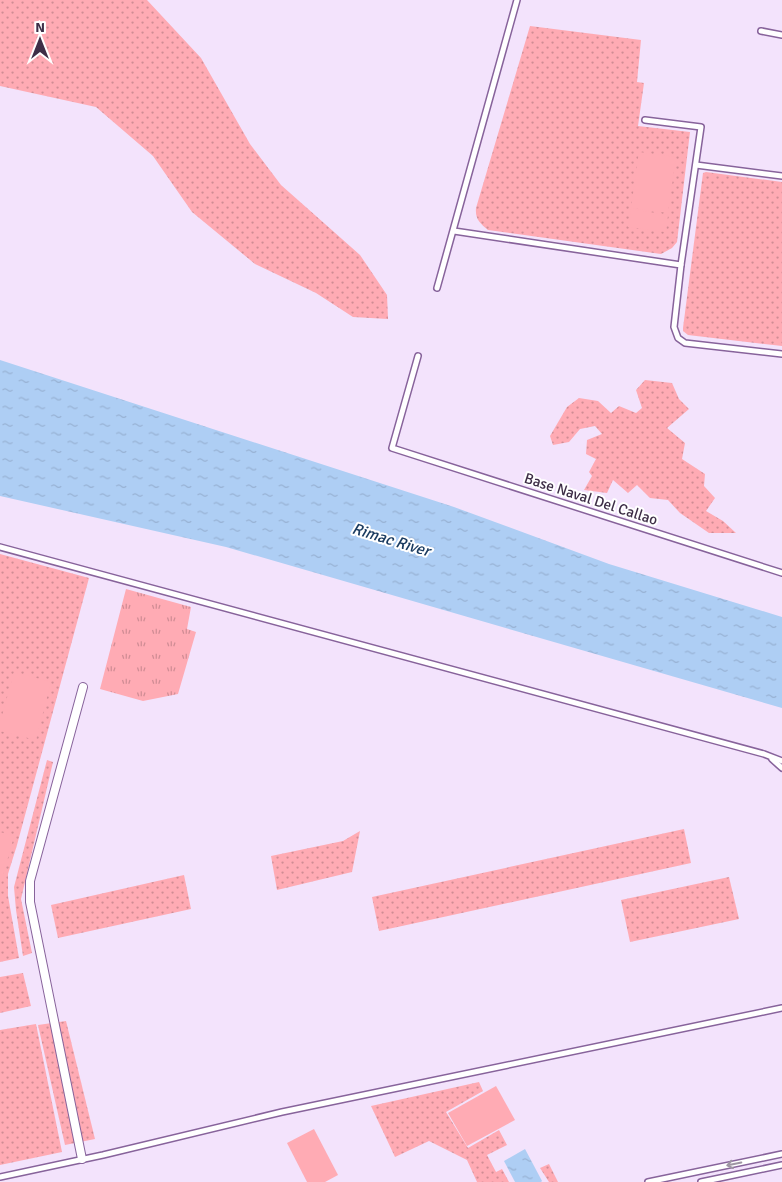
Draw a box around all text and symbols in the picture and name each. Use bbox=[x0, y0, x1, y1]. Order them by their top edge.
north arrow bbox=[15, 15, 65, 65]
text: N bbox=[35, 19, 45, 36]
street label: Base Naval Del Callao bbox=[522, 469, 660, 529]
water label: Rimac River bbox=[350, 519, 434, 562]
one-way arrow bbox=[727, 1160, 743, 1169]

